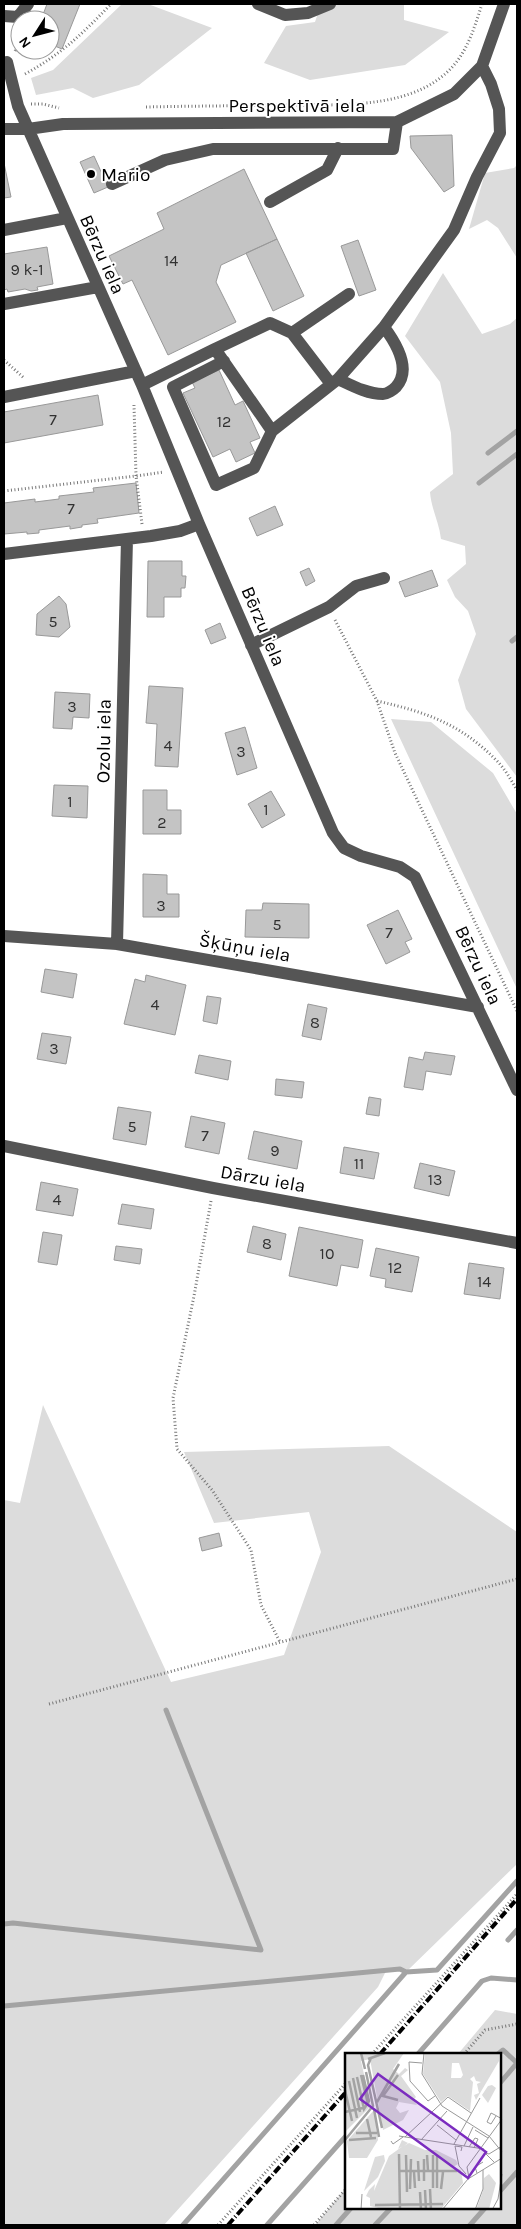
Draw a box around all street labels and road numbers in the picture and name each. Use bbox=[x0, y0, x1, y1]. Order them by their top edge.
street label: Perspektīvā iela bbox=[228, 95, 366, 117]
street label: Bērzu iela bbox=[75, 211, 129, 298]
street label: Bērzu iela bbox=[236, 583, 290, 670]
street label: Ozolu iela bbox=[92, 699, 116, 783]
street label: Bērzu iela bbox=[450, 922, 506, 1008]
street label: Šķūņu iela bbox=[197, 929, 292, 967]
street label: Dārzu iela bbox=[219, 1161, 307, 1197]

